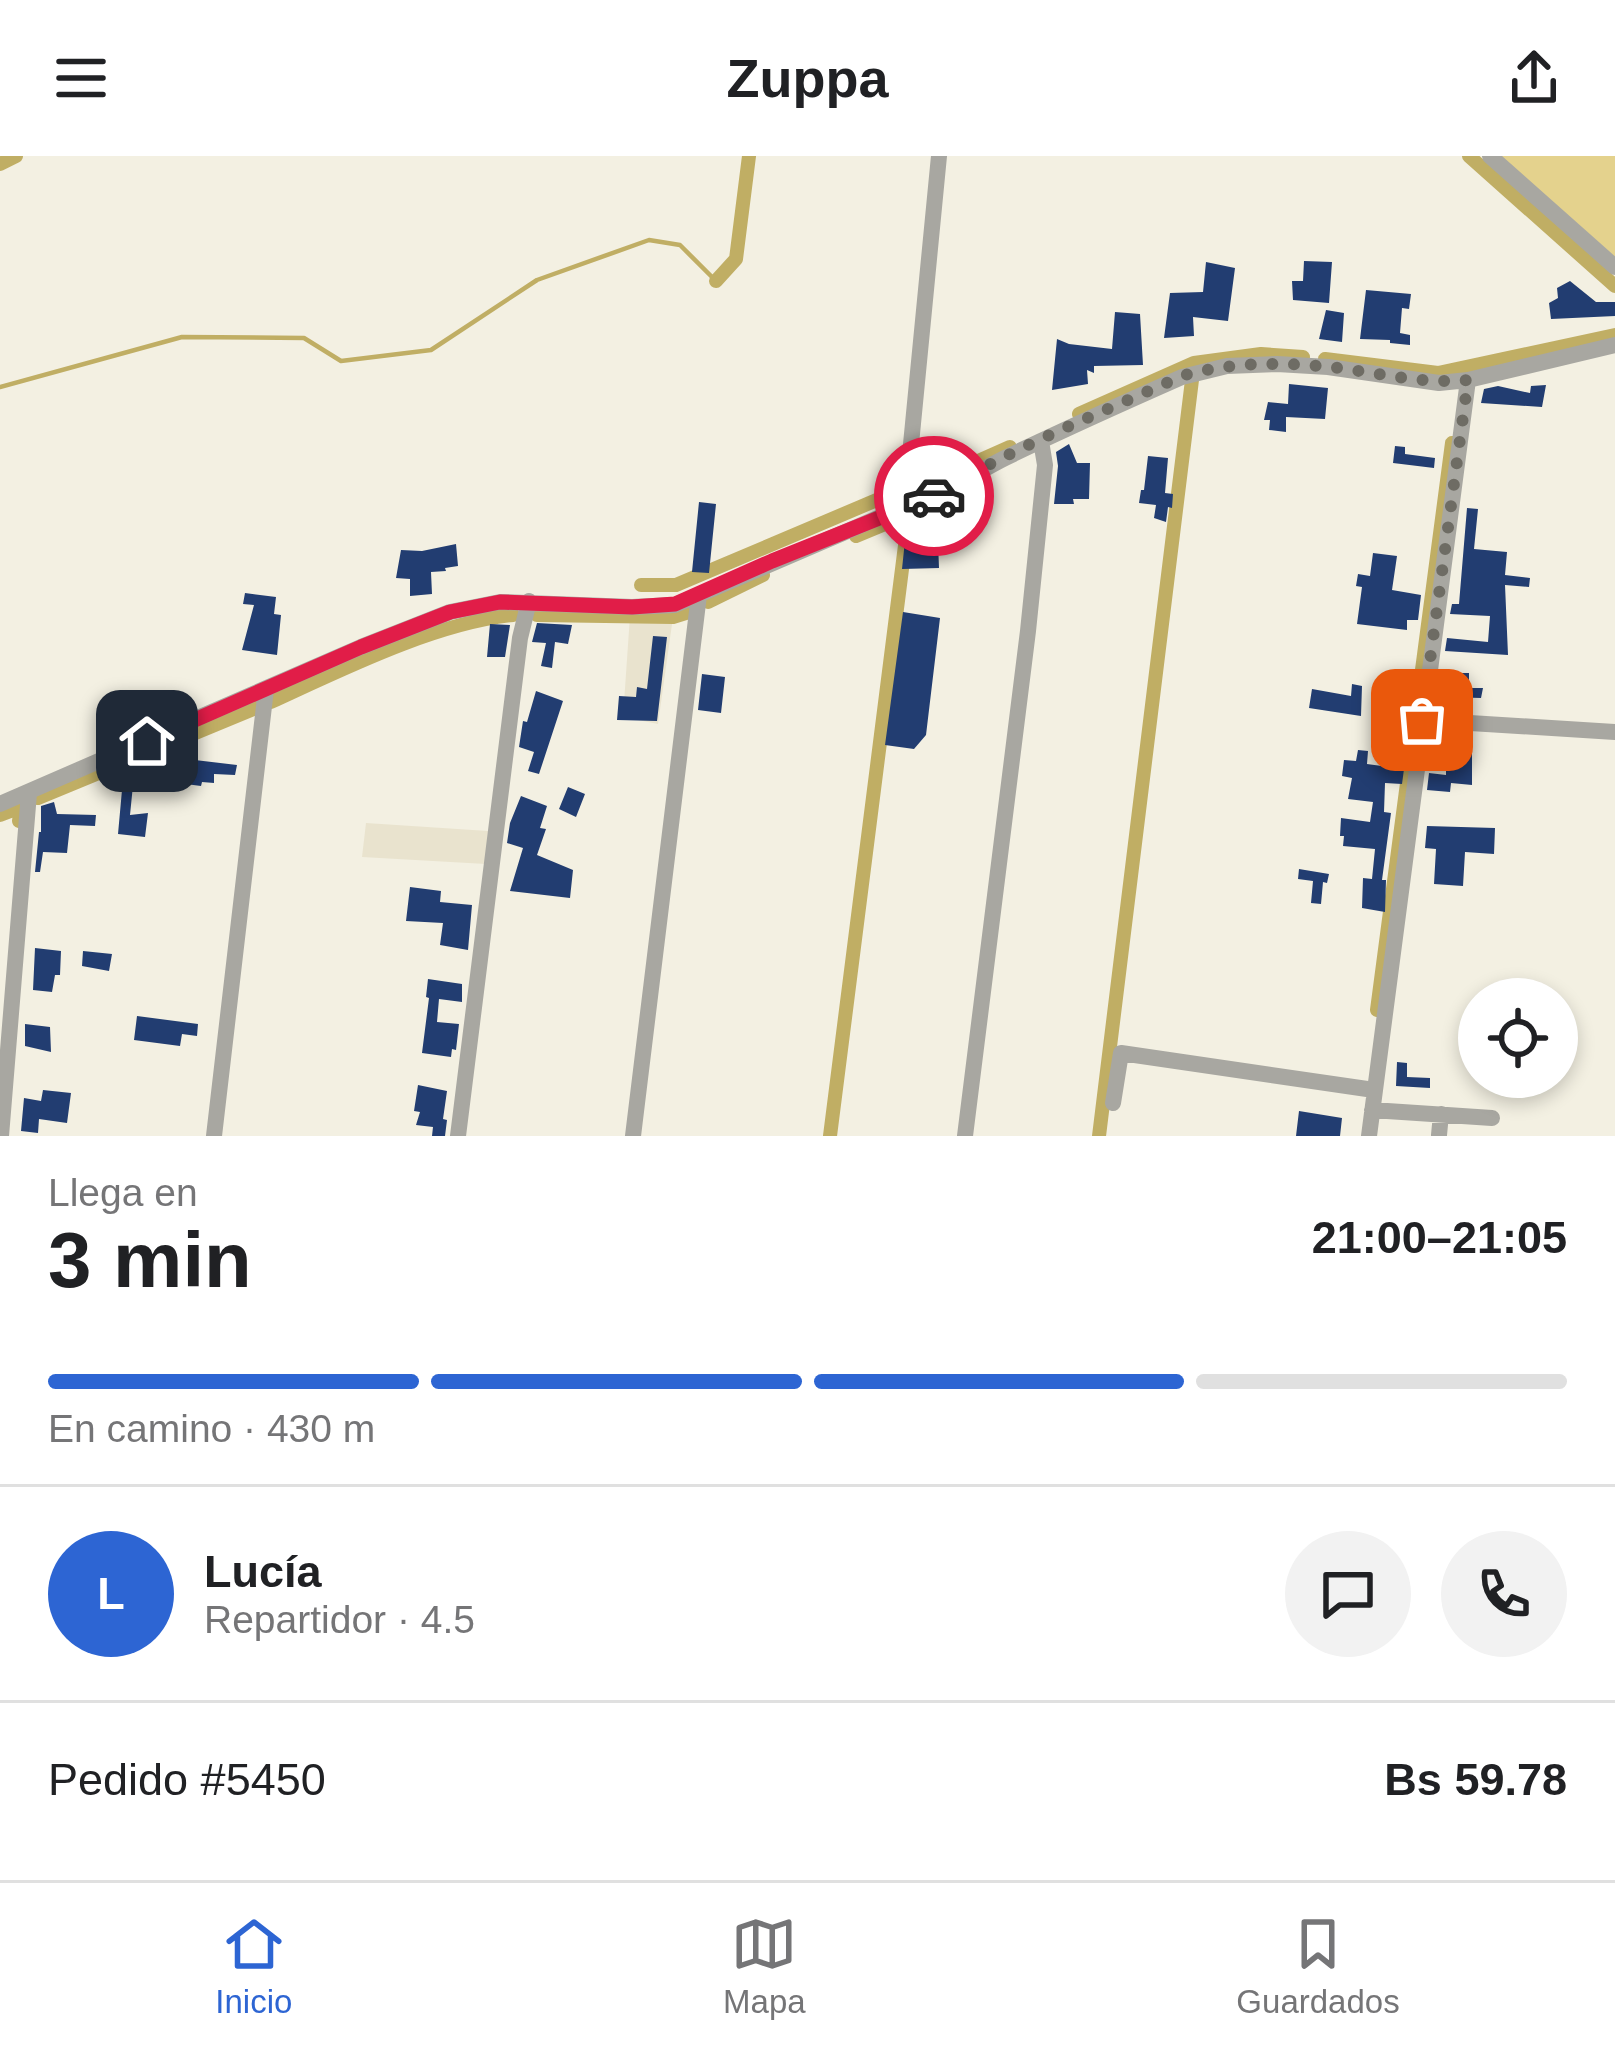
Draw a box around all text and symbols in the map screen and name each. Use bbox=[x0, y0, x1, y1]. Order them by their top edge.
icon: menu bbox=[48, 45, 114, 111]
icon: share bbox=[1501, 45, 1567, 111]
text: Zuppa bbox=[727, 48, 888, 108]
courier bbox=[874, 436, 994, 556]
icon: car bbox=[901, 463, 967, 529]
pin bbox=[1371, 669, 1473, 771]
icon: bag bbox=[1389, 687, 1455, 753]
pin bbox=[96, 690, 198, 792]
icon: home bbox=[114, 708, 180, 774]
map controls bbox=[1458, 978, 1578, 1098]
button: locate bbox=[1458, 978, 1578, 1098]
text: Llega en bbox=[48, 1171, 198, 1214]
text: 21:00–21:05 bbox=[1312, 1212, 1567, 1263]
text: 3 min bbox=[48, 1216, 252, 1304]
text: En camino · 430 m bbox=[48, 1407, 375, 1450]
button: chat bbox=[1285, 1531, 1411, 1657]
button: phone bbox=[1441, 1531, 1567, 1657]
text: Lucía bbox=[204, 1546, 322, 1597]
text: L bbox=[97, 1568, 125, 1619]
text: Repartidor · 4.5 bbox=[204, 1598, 475, 1641]
text: Pedido #5450 bbox=[48, 1754, 326, 1805]
text: Bs 59.78 bbox=[1384, 1754, 1567, 1805]
tab: Inicio bbox=[215, 1911, 292, 2021]
tab: Mapa bbox=[723, 1911, 806, 2021]
tab: Guardados bbox=[1236, 1911, 1400, 2021]

